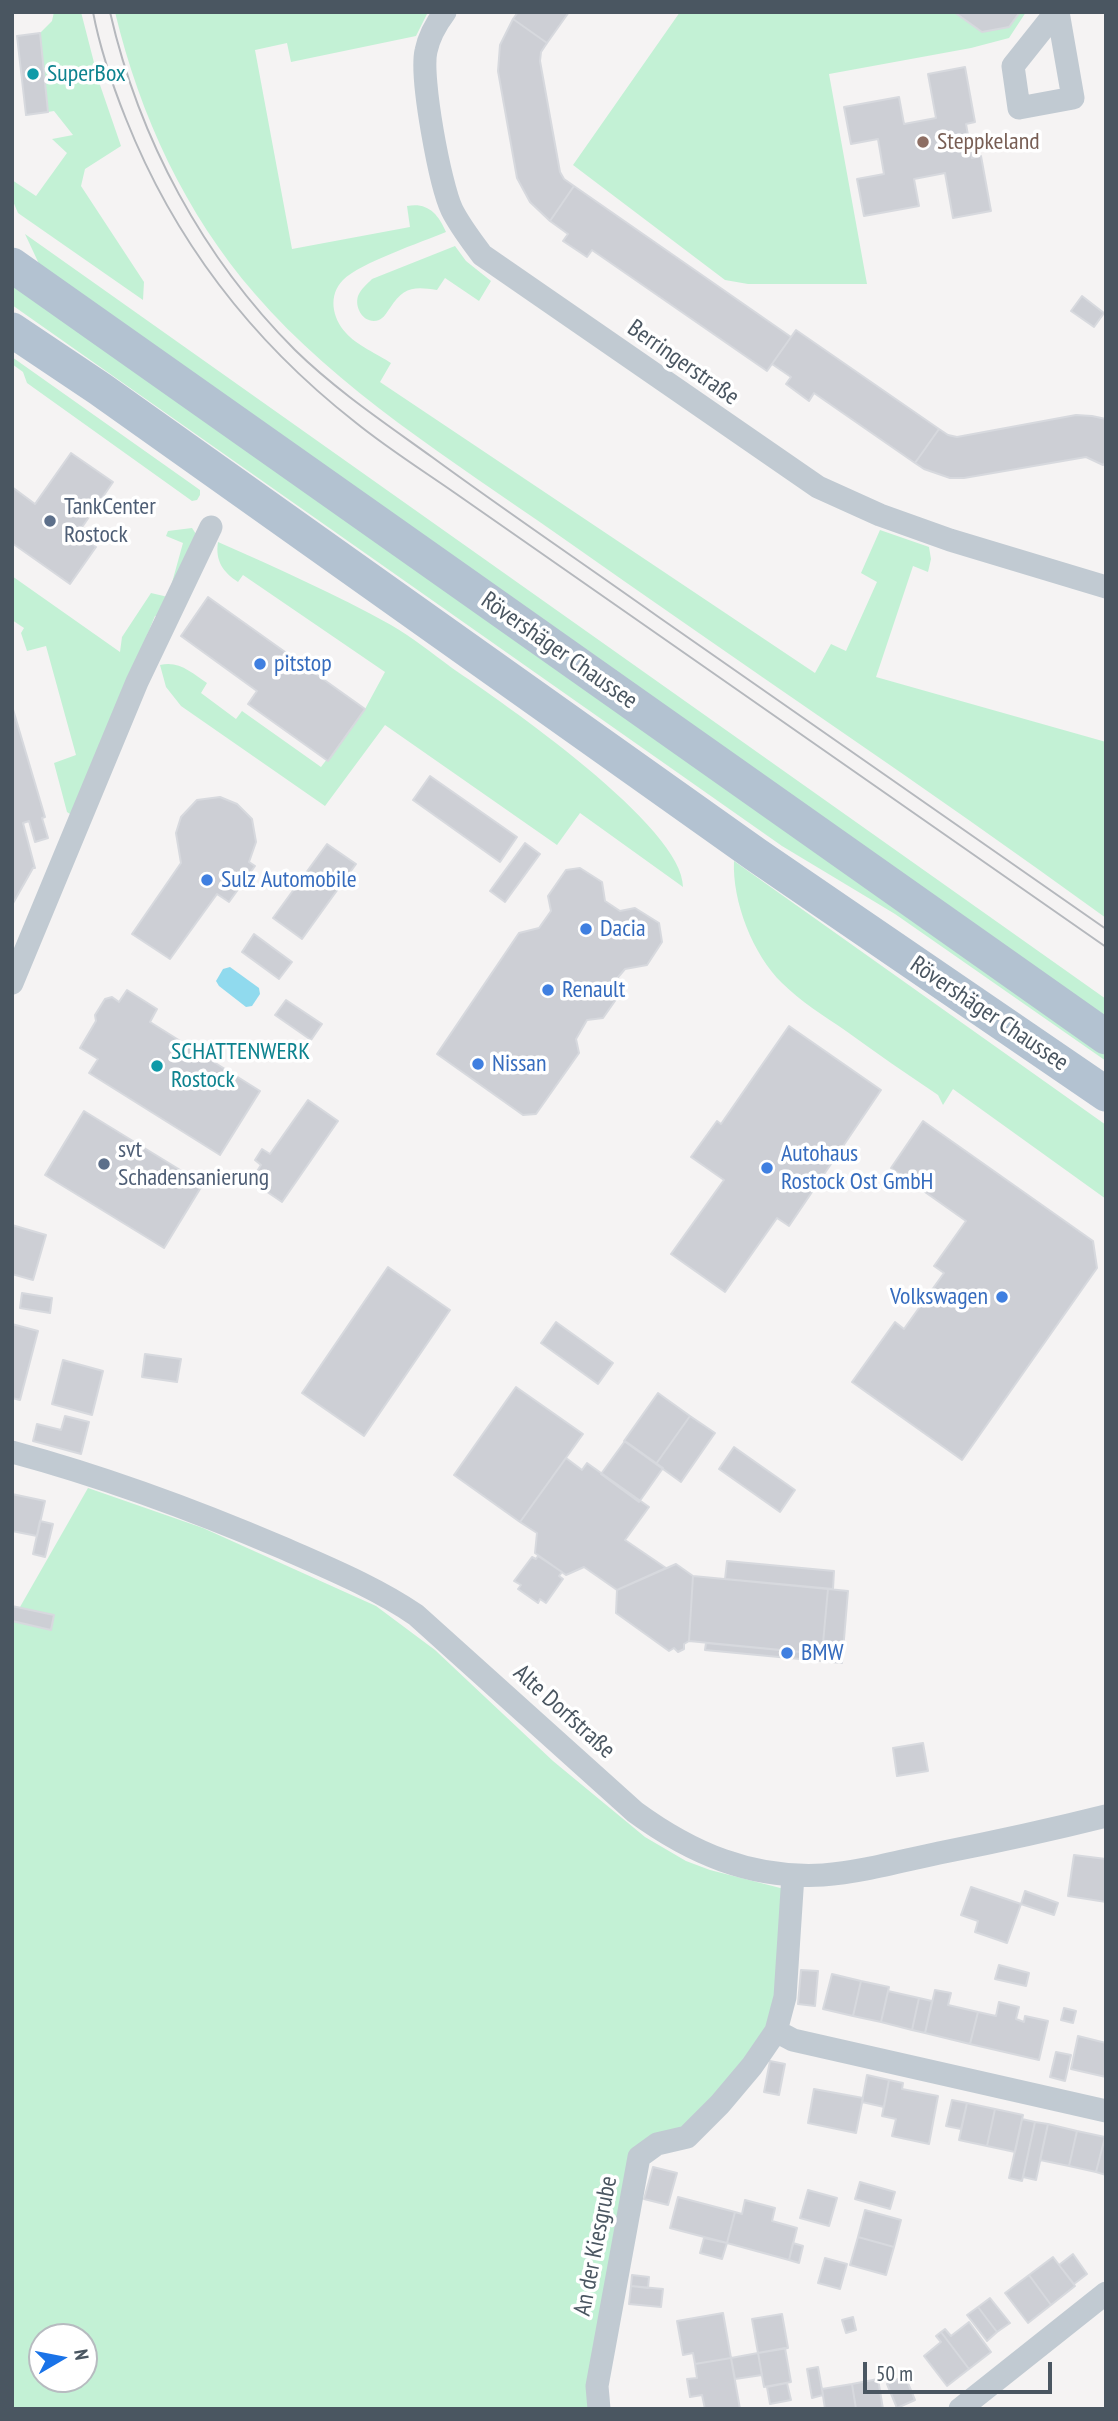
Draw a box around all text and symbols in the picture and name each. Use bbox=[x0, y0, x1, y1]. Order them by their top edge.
place label: SuperBox bbox=[47, 60, 126, 88]
marker: SuperBox bbox=[25, 66, 41, 82]
place label: Steppkeland bbox=[937, 128, 1040, 156]
marker: Steppkeland bbox=[915, 134, 931, 150]
street label: Berringerstraße bbox=[622, 314, 744, 412]
place label: TankCenter Rostock bbox=[64, 493, 156, 549]
marker: TankCenter Rostock bbox=[42, 513, 58, 529]
street label: Rövershäger Chaussee bbox=[475, 586, 643, 716]
place label: pitstop bbox=[274, 650, 332, 678]
marker: pitstop bbox=[252, 656, 268, 672]
place label: Sulz Automobile bbox=[221, 866, 357, 894]
marker: Sulz Automobile bbox=[199, 872, 215, 888]
place label: Dacia bbox=[600, 915, 646, 943]
marker: Dacia bbox=[578, 921, 594, 937]
street label: Rövershäger Chaussee bbox=[905, 951, 1073, 1077]
place label: Renault bbox=[562, 976, 625, 1004]
marker: Renault bbox=[540, 982, 556, 998]
place label: SCHATTENWERK Rostock bbox=[171, 1038, 310, 1094]
place label: Nissan bbox=[492, 1050, 546, 1078]
marker: Nissan bbox=[470, 1056, 486, 1072]
marker: SCHATTENWERK Rostock bbox=[149, 1058, 165, 1074]
place label: svt Schadensanierung bbox=[118, 1136, 269, 1192]
place label: Autohaus Rostock Ost GmbH bbox=[781, 1140, 933, 1196]
marker: svt Schadensanierung bbox=[96, 1156, 112, 1172]
marker: Autohaus Rostock Ost GmbH bbox=[759, 1160, 775, 1176]
place label: Volkswagen bbox=[890, 1283, 988, 1311]
marker: Volkswagen bbox=[994, 1289, 1010, 1305]
place label: BMW bbox=[801, 1639, 844, 1667]
marker: BMW bbox=[779, 1645, 795, 1661]
street label: Alte Dorfstraße bbox=[507, 1659, 621, 1765]
street label: An der Kiesgrube bbox=[568, 2174, 624, 2318]
north arrow bbox=[28, 2323, 98, 2393]
text: N bbox=[69, 2348, 94, 2362]
scale bar bbox=[866, 2348, 1055, 2392]
text: 50 m bbox=[876, 2360, 913, 2387]

